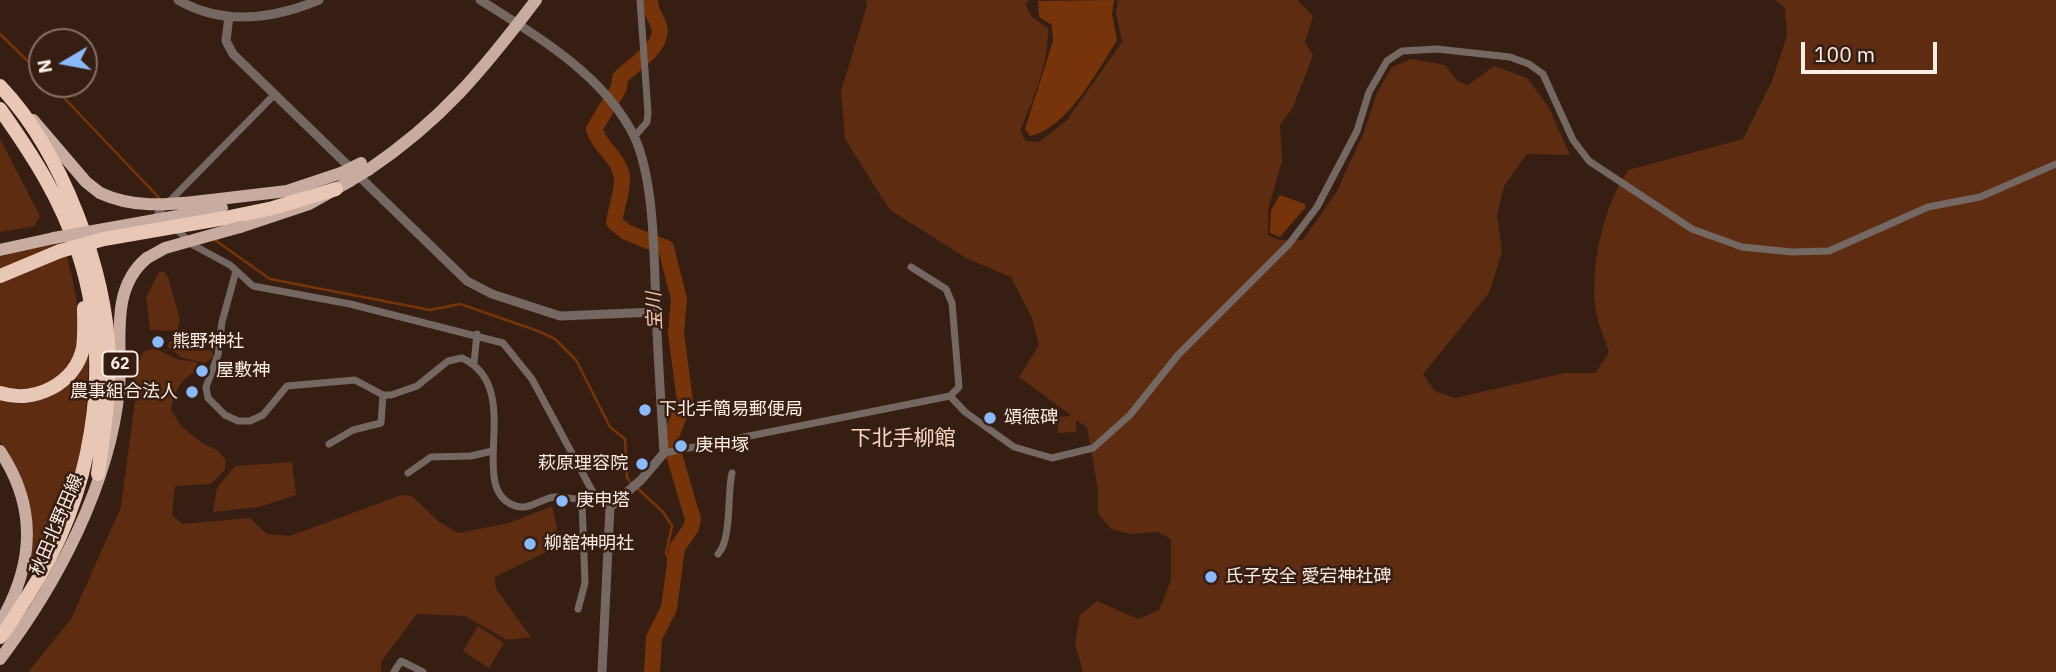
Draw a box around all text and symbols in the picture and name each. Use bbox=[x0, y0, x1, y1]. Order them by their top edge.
north arrow bbox=[28, 28, 98, 98]
scale bar bbox=[1804, 28, 1940, 72]
text: 100 m bbox=[1814, 40, 1875, 68]
text: N bbox=[31, 57, 57, 75]
water label: 宝川 bbox=[643, 292, 667, 330]
place label: 熊野神社 bbox=[172, 331, 244, 353]
marker: 熊野神社 bbox=[150, 334, 166, 350]
road number: 62 bbox=[102, 352, 138, 376]
place label: 屋敷神 bbox=[216, 360, 270, 382]
marker: 屋敷神 bbox=[194, 363, 210, 379]
place label: 農事組合法人 bbox=[70, 381, 178, 403]
marker: 農事組合法人 bbox=[184, 384, 200, 400]
place label: 下北手簡易郵便局 bbox=[659, 399, 803, 421]
marker: 下北手簡易郵便局 bbox=[637, 402, 653, 418]
place label: 頌徳碑 bbox=[1004, 407, 1058, 429]
marker: 頌徳碑 bbox=[982, 410, 998, 426]
district label: 下北手柳館 bbox=[851, 426, 955, 452]
place label: 庚申塚 bbox=[695, 435, 749, 457]
marker: 庚申塚 bbox=[673, 438, 689, 454]
place label: 萩原理容院 bbox=[538, 453, 628, 475]
marker: 萩原理容院 bbox=[634, 456, 650, 472]
street label: 秋田北野田線 bbox=[26, 471, 88, 579]
place label: 庚申塔 bbox=[576, 490, 630, 512]
marker: 庚申塔 bbox=[554, 493, 570, 509]
place label: 柳舘神明社 bbox=[544, 533, 634, 555]
marker: 柳舘神明社 bbox=[522, 536, 538, 552]
place label: 氏子安全 愛宕神社碑 bbox=[1225, 566, 1391, 588]
marker: 氏子安全 愛宕神社碑 bbox=[1203, 569, 1219, 585]

